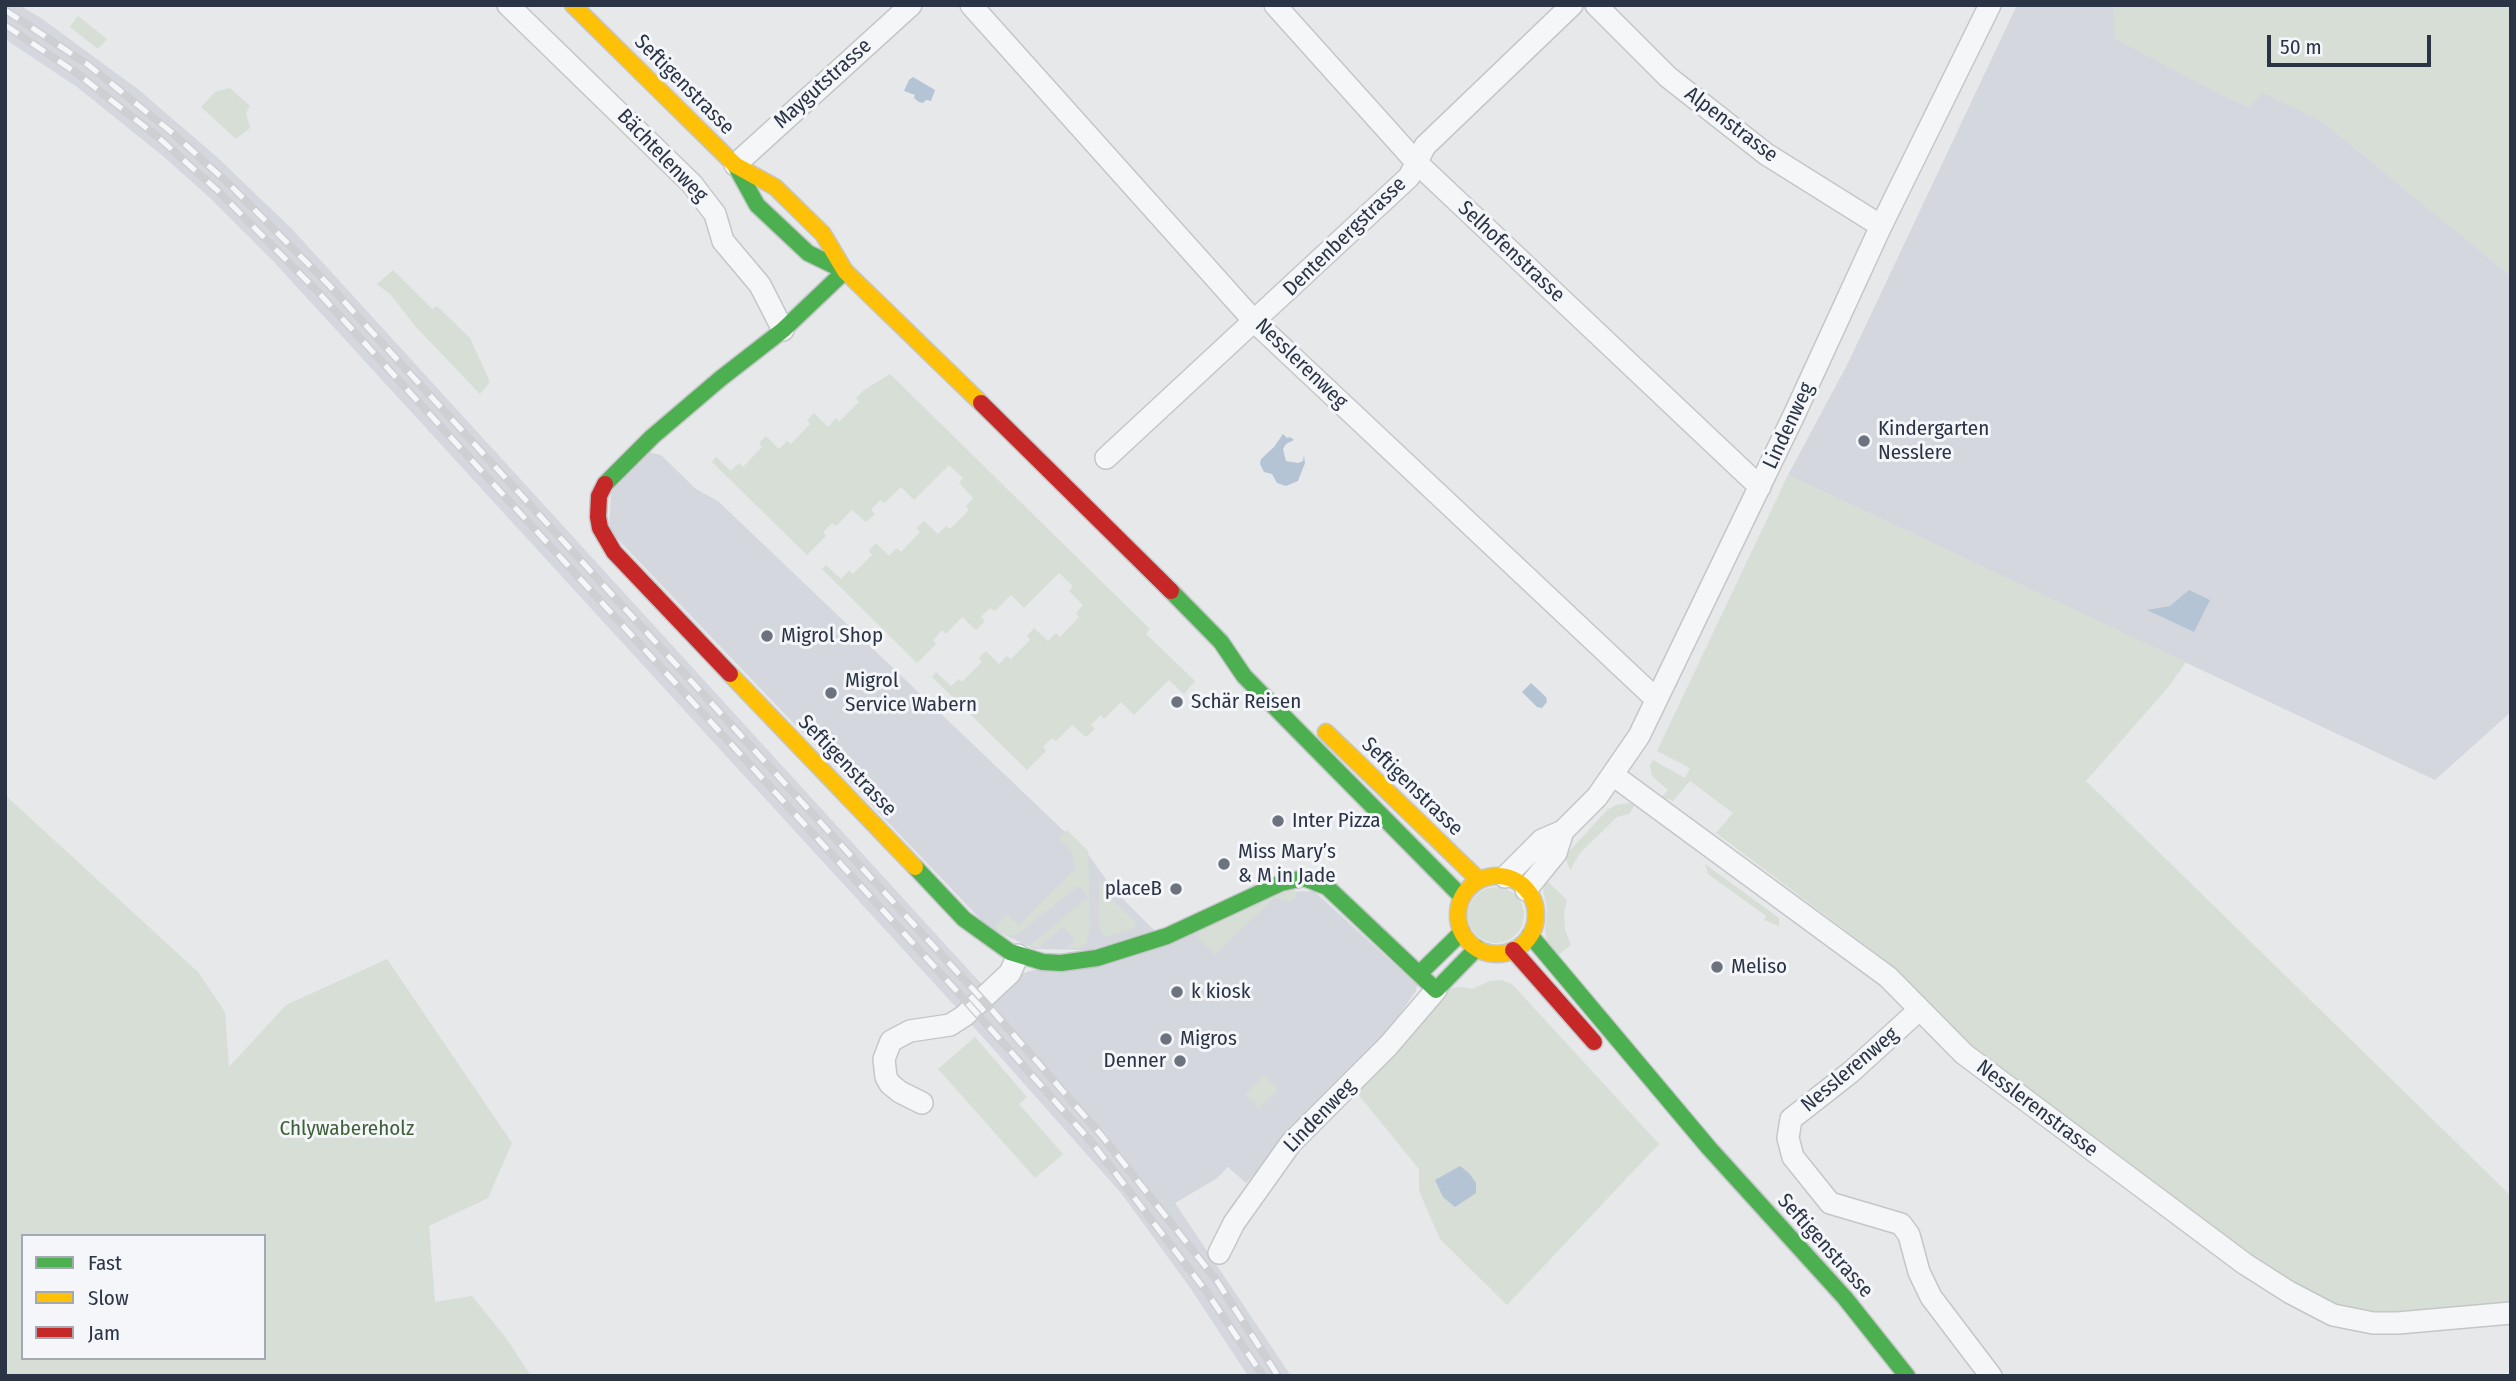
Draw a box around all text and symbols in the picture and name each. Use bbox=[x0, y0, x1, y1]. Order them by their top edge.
scale bar bbox=[2271, 21, 2436, 65]
street label: Seftigenstrasse bbox=[629, 30, 739, 140]
street label: Maygutstrasse bbox=[769, 34, 877, 134]
text: 50 m bbox=[2280, 34, 2322, 60]
street label: Alpenstrasse bbox=[1680, 82, 1782, 168]
street label: Bächtelenweg bbox=[611, 104, 713, 208]
street label: Dentenbergstrasse bbox=[1278, 172, 1412, 302]
street label: Selhofenstrasse bbox=[1452, 196, 1570, 308]
street label: Nesslerenweg bbox=[1250, 314, 1352, 414]
street label: Lindenweg bbox=[1758, 379, 1820, 473]
place label: Kindergarten Nesslere bbox=[1878, 416, 1989, 466]
marker: Kindergarten Nesslere bbox=[1856, 433, 1872, 449]
place label: Migrol Shop bbox=[781, 623, 883, 649]
marker: Migrol Shop bbox=[759, 628, 775, 644]
place label: Migrol Service Wabern bbox=[845, 668, 977, 718]
marker: Migrol Service Wabern bbox=[823, 685, 839, 701]
place label: Schär Reisen bbox=[1191, 689, 1301, 715]
marker: Schär Reisen bbox=[1169, 694, 1185, 710]
street label: Seftigenstrasse bbox=[792, 710, 902, 822]
street label: Seftigenstrasse bbox=[1356, 732, 1468, 842]
place label: Inter Pizza bbox=[1292, 808, 1381, 834]
marker: Inter Pizza bbox=[1270, 813, 1286, 829]
place label: Miss Mary’s & M in Jade bbox=[1238, 839, 1336, 889]
marker: Miss Mary’s & M in Jade bbox=[1216, 856, 1232, 872]
place label: placeB bbox=[1105, 876, 1162, 902]
marker: placeB bbox=[1168, 881, 1184, 897]
place label: Meliso bbox=[1731, 954, 1787, 980]
marker: Meliso bbox=[1709, 959, 1725, 975]
place label: k kiosk bbox=[1191, 979, 1251, 1005]
marker: k kiosk bbox=[1169, 984, 1185, 1000]
street label: Nesslerenweg bbox=[1796, 1022, 1904, 1118]
place label: Migros bbox=[1180, 1026, 1237, 1052]
marker: Migros bbox=[1158, 1031, 1174, 1047]
place label: Denner bbox=[1104, 1048, 1166, 1074]
marker: Denner bbox=[1172, 1053, 1188, 1069]
street label: Nesslerenstrasse bbox=[1971, 1055, 2103, 1163]
street label: Lindenweg bbox=[1279, 1074, 1361, 1158]
park label: Chlywabereholz bbox=[280, 1116, 414, 1142]
street label: Seftigenstrasse bbox=[1772, 1189, 1878, 1303]
legend bbox=[21, 1234, 266, 1360]
text: Fast bbox=[88, 1250, 122, 1276]
text: Slow bbox=[88, 1285, 129, 1311]
text: Jam bbox=[88, 1320, 120, 1346]

